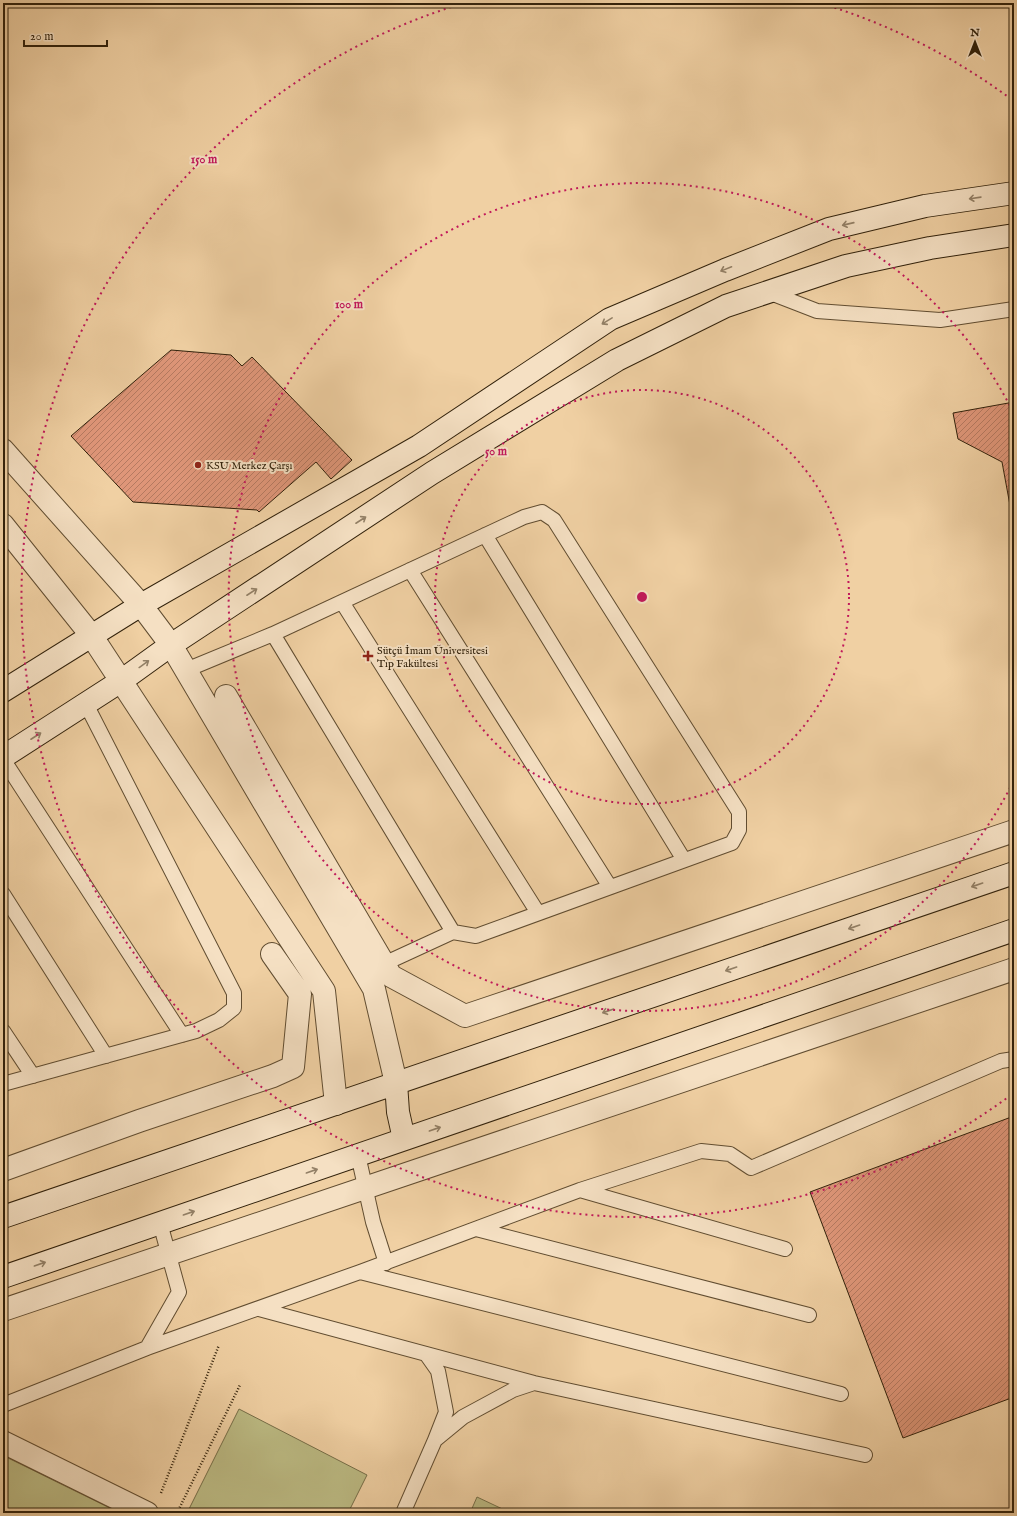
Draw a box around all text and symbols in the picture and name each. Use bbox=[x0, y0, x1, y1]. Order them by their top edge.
scale bar bbox=[24, 22, 107, 48]
north arrow bbox=[955, 22, 995, 62]
text: N bbox=[969, 26, 980, 40]
text: 20 m bbox=[30, 29, 53, 44]
text: 150 m bbox=[191, 152, 218, 167]
one-way arrow bbox=[969, 194, 982, 202]
one-way arrow bbox=[842, 221, 855, 229]
one-way arrow bbox=[721, 266, 733, 273]
text: 100 m bbox=[335, 297, 364, 312]
one-way arrow bbox=[601, 318, 613, 326]
text: 50 m bbox=[485, 444, 508, 459]
place label: KSU Merkez Çarşı bbox=[206, 459, 292, 473]
marker: KSU Merkez Çarşı bbox=[193, 460, 203, 470]
one-way arrow bbox=[355, 516, 366, 524]
one-way arrow bbox=[246, 588, 257, 596]
centre of rings bbox=[635, 590, 649, 604]
place label: Sütçü İmam Üniversitesi Tıp Fakültesi bbox=[377, 644, 488, 671]
marker: Sütçü İmam Üniversitesi Tıp Fakültesi bbox=[362, 650, 374, 662]
one-way arrow bbox=[139, 660, 150, 668]
one-way arrow bbox=[30, 732, 41, 740]
one-way arrow bbox=[971, 882, 983, 890]
one-way arrow bbox=[848, 924, 860, 932]
one-way arrow bbox=[725, 966, 737, 974]
one-way arrow bbox=[602, 1008, 614, 1016]
one-way arrow bbox=[429, 1124, 441, 1132]
one-way arrow bbox=[306, 1167, 319, 1174]
one-way arrow bbox=[183, 1209, 196, 1216]
one-way arrow bbox=[33, 1260, 46, 1267]

